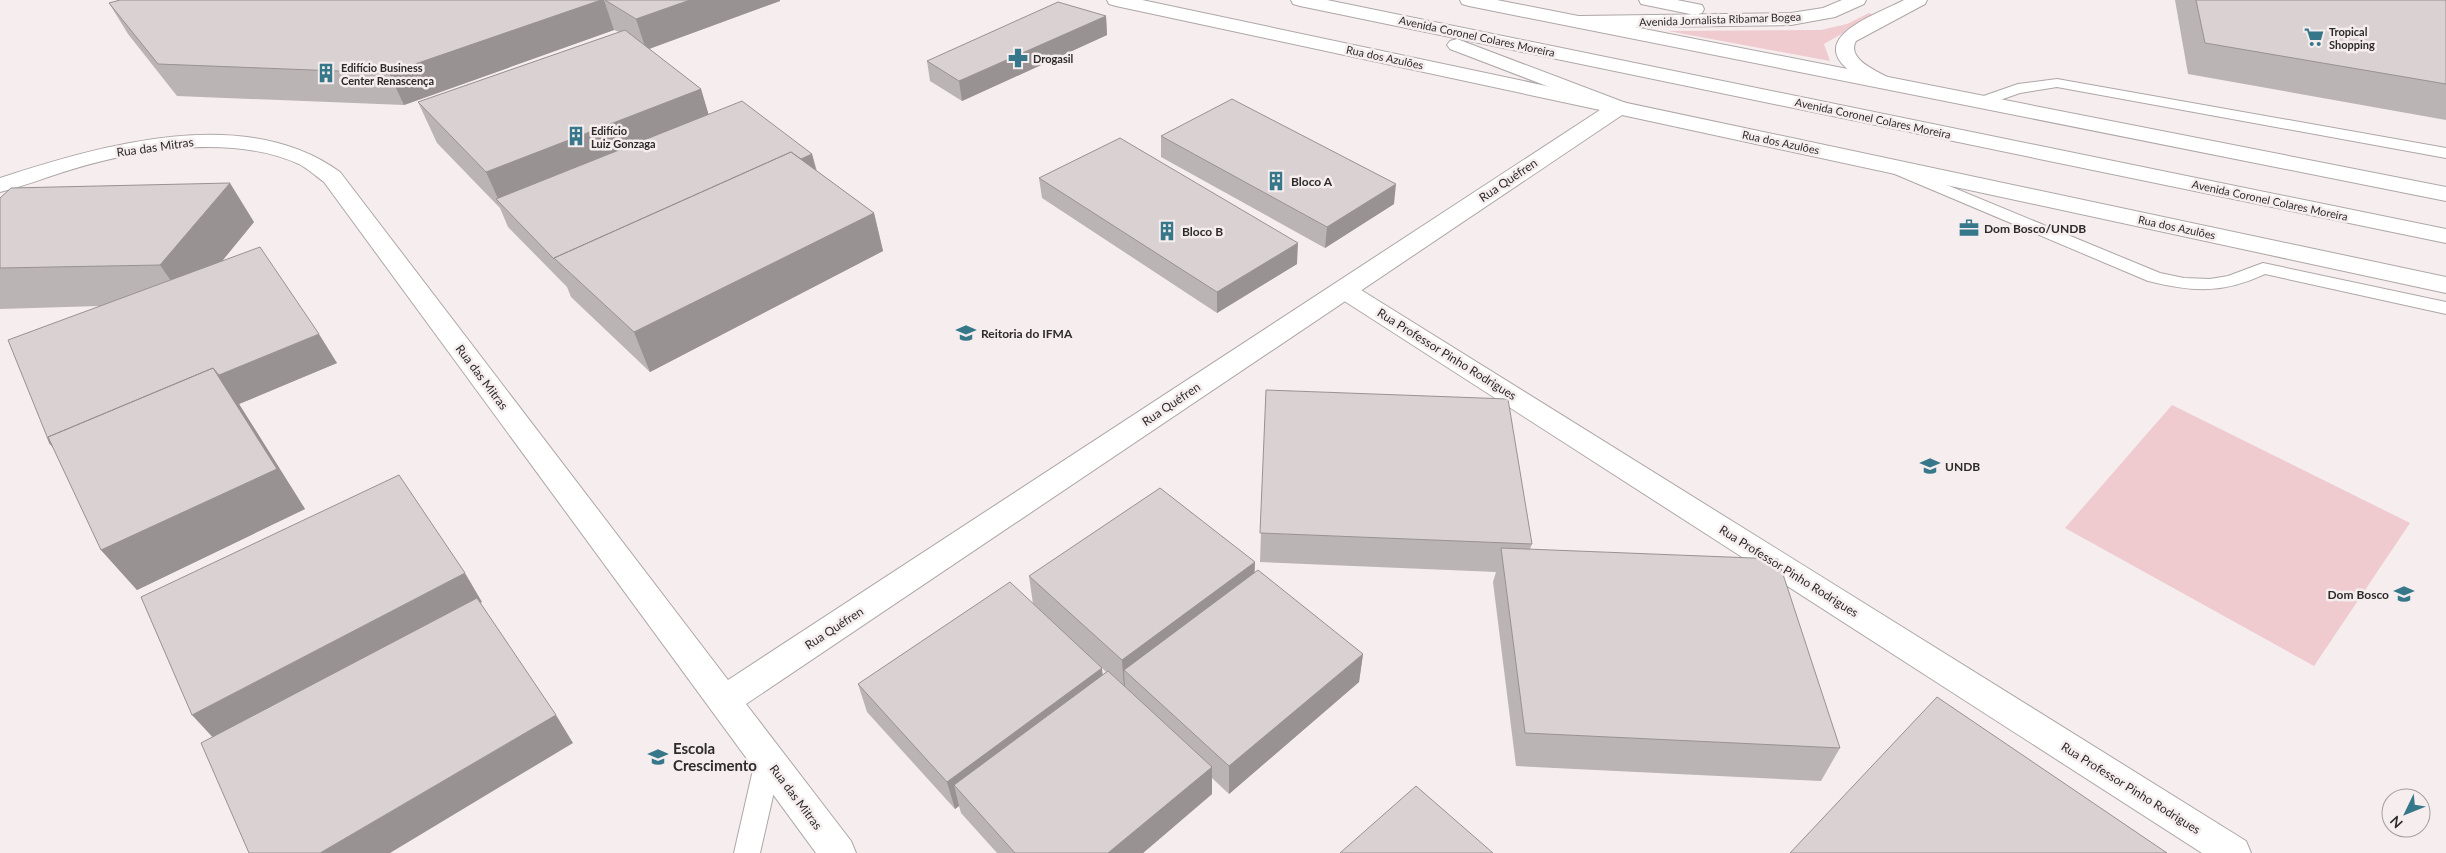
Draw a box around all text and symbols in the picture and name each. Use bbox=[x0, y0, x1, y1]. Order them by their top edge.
street label: Avenida Jornalista Ribamar Bogea bbox=[1639, 10, 1801, 28]
street label: Avenida Coronel Colares Moreira bbox=[1398, 13, 1556, 59]
place label: Tropical Shopping bbox=[2329, 25, 2375, 51]
supermarket icon: Tropical Shopping bbox=[2303, 26, 2325, 48]
street label: Rua dos Azulões bbox=[1345, 42, 1425, 72]
pharmacy icon: Drogasil bbox=[1007, 47, 1029, 69]
place label: Drogasil bbox=[1033, 52, 1074, 65]
place label: Edifício Business Center Renascença bbox=[341, 61, 434, 87]
building icon: Edifício Business Center Renascença bbox=[315, 62, 337, 84]
street label: Avenida Coronel Colares Moreira bbox=[1794, 95, 1952, 141]
place label: Edifício Luiz Gonzaga bbox=[591, 124, 656, 150]
building icon: Edifício Luiz Gonzaga bbox=[565, 125, 587, 147]
street label: Rua dos Azulões bbox=[1741, 127, 1821, 157]
street label: Rua das Mitras bbox=[116, 134, 194, 160]
street label: Rua Quéfren bbox=[1476, 155, 1540, 205]
building icon: Bloco A bbox=[1265, 170, 1287, 192]
place label: Bloco A bbox=[1291, 174, 1333, 189]
street label: Avenida Coronel Colares Moreira bbox=[2191, 177, 2349, 223]
street label: Rua dos Azulões bbox=[2137, 212, 2217, 242]
office icon: Dom Bosco/UNDB bbox=[1958, 217, 1980, 239]
building icon: Bloco B bbox=[1156, 220, 1178, 242]
place label: Dom Bosco/UNDB bbox=[1984, 221, 2086, 236]
place label: Bloco B bbox=[1182, 224, 1223, 239]
street label: Rua Professor Pinho Rodrigues bbox=[1375, 305, 1519, 403]
school or university icon: Reitoria do IFMA bbox=[955, 322, 977, 344]
place label: Reitoria do IFMA bbox=[981, 326, 1073, 341]
street label: Rua das Mitras bbox=[453, 341, 511, 413]
street label: Rua Quéfren bbox=[1139, 379, 1203, 429]
school or university icon: UNDB bbox=[1919, 455, 1941, 477]
place label: UNDB bbox=[1945, 459, 1980, 474]
street label: Rua Professor Pinho Rodrigues bbox=[1717, 522, 1861, 620]
school or university icon: Dom Bosco bbox=[2393, 583, 2415, 605]
place label: Dom Bosco bbox=[2328, 587, 2389, 602]
street label: Rua Quéfren bbox=[802, 604, 866, 652]
place label: Escola Crescimento bbox=[673, 739, 757, 774]
street label: Rua Professor Pinho Rodrigues bbox=[2059, 739, 2203, 837]
school or university icon: Escola Crescimento bbox=[647, 746, 669, 768]
street label: Rua das Mitras bbox=[767, 761, 825, 833]
north arrow bbox=[2381, 788, 2431, 838]
text: N bbox=[2386, 812, 2406, 832]

